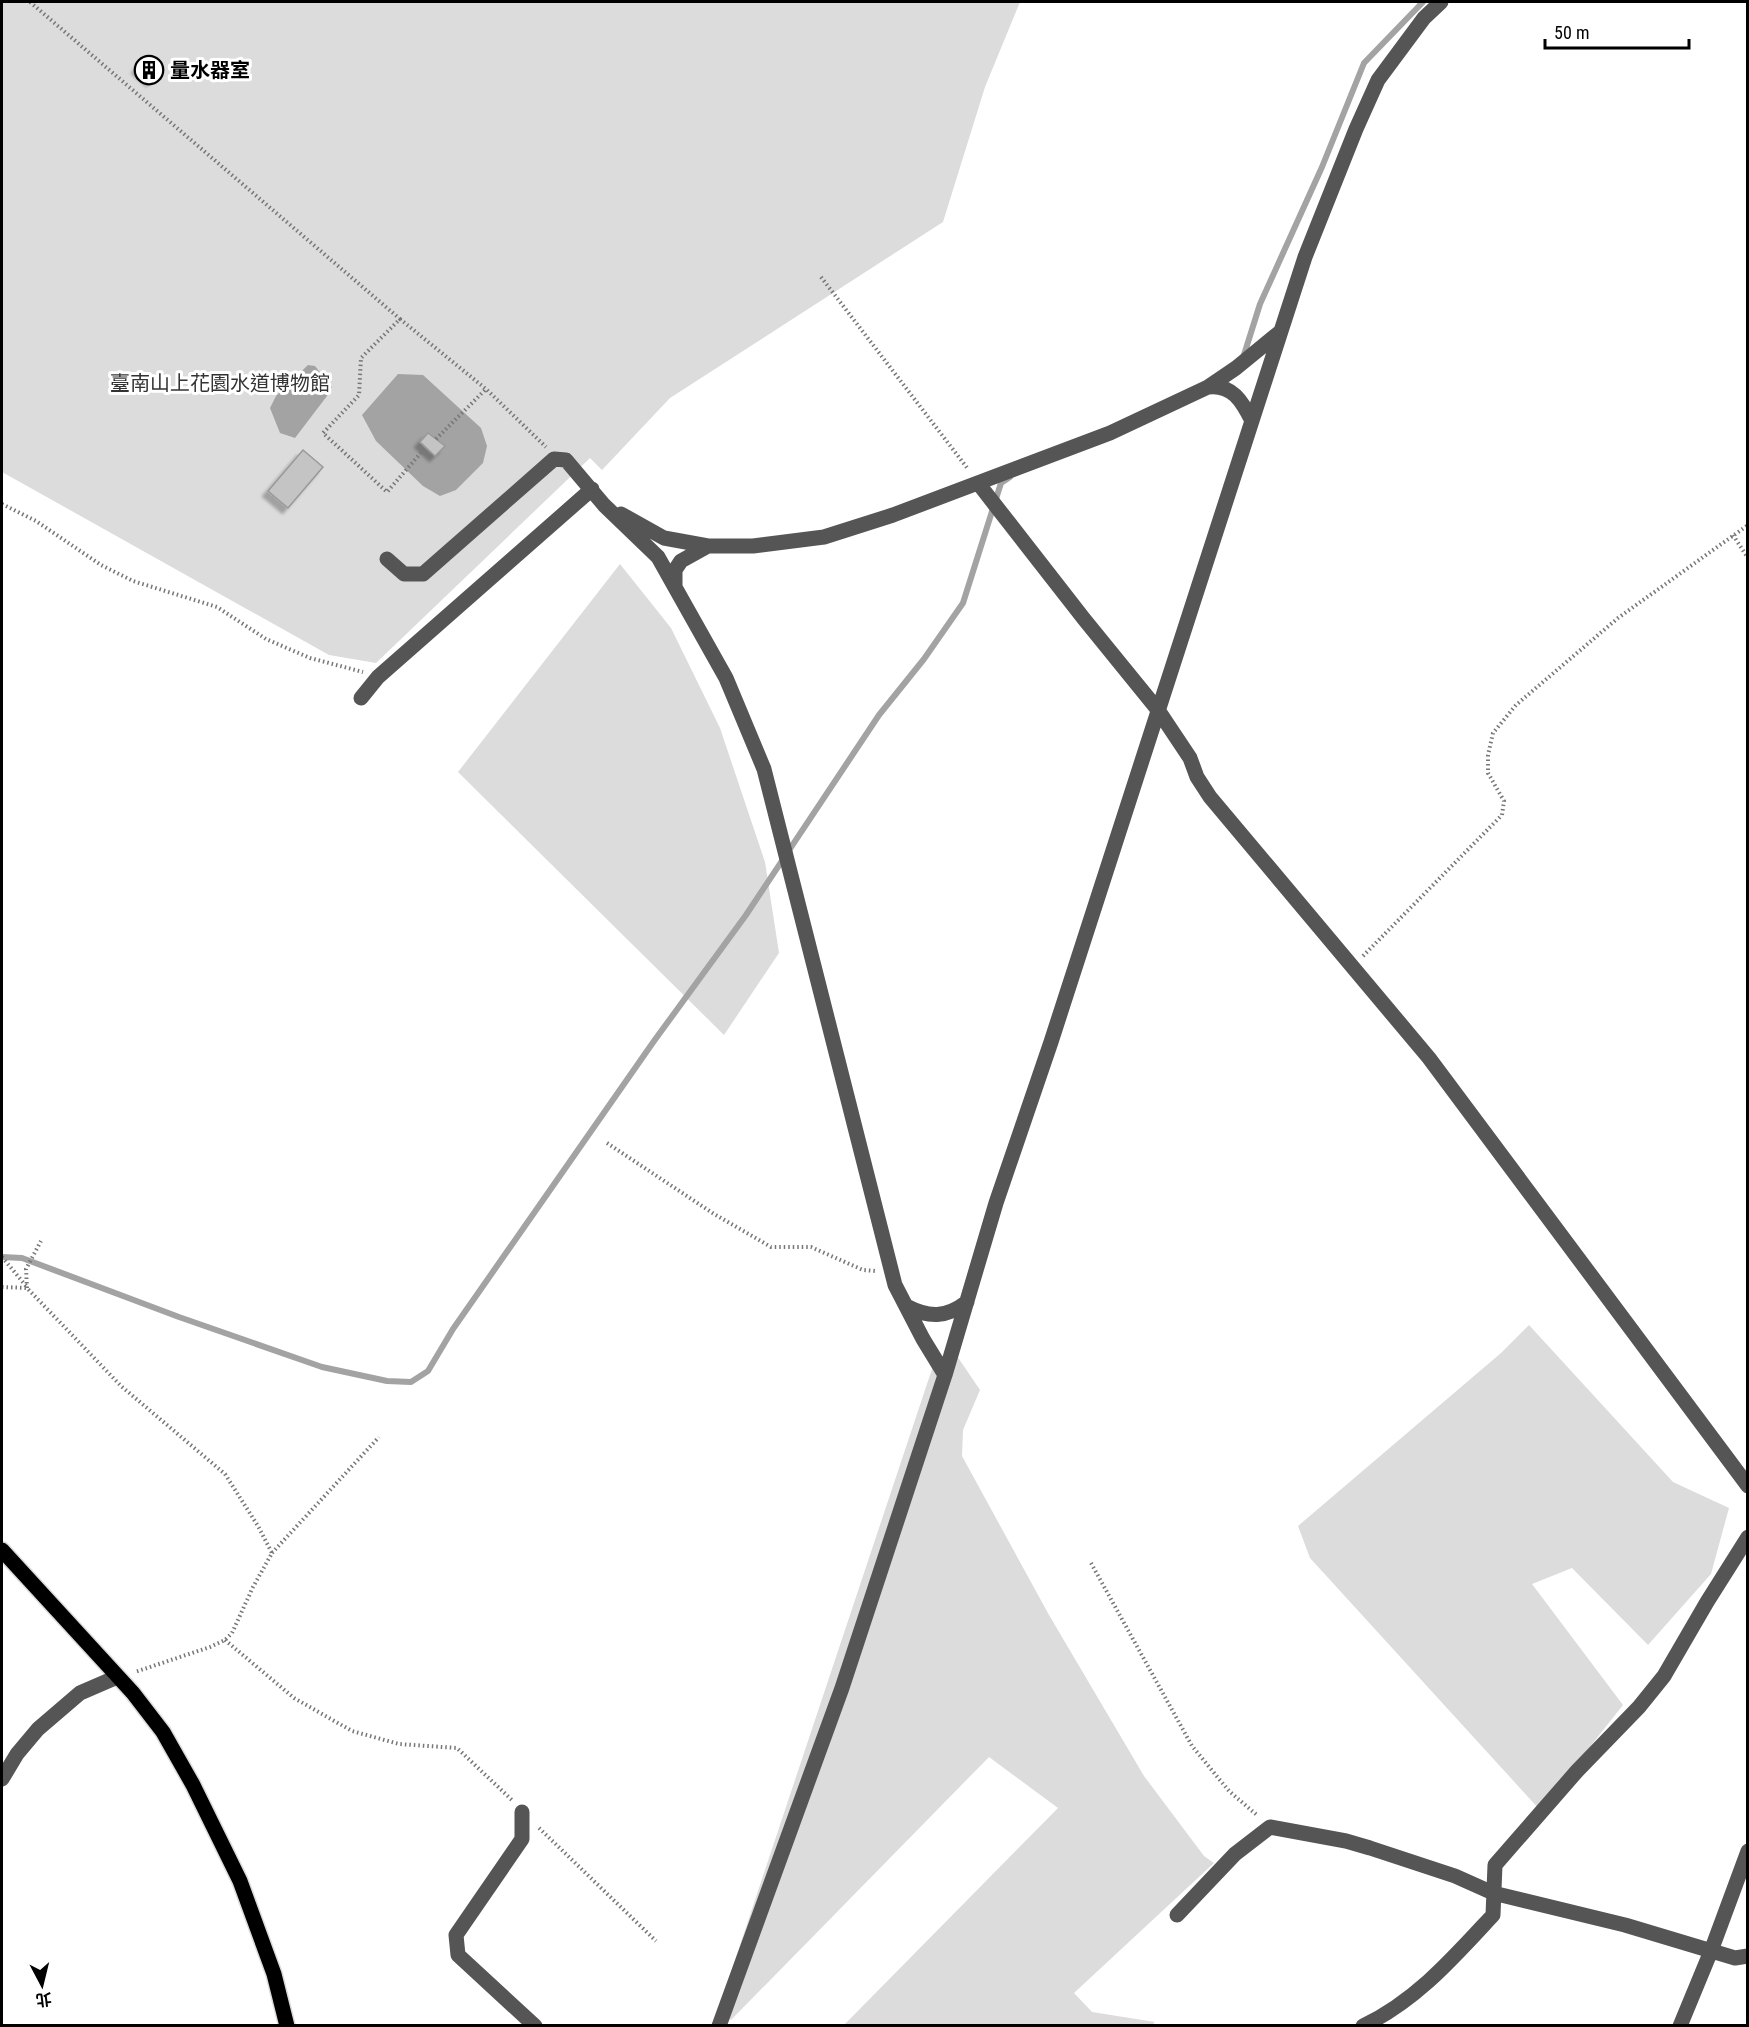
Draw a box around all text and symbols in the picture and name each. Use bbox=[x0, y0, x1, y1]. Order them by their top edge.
scale bar bbox=[1545, 12, 1689, 50]
text: 50 m bbox=[1554, 22, 1589, 43]
building icon: 量水器室 bbox=[133, 54, 165, 86]
place label: 量水器室 bbox=[170, 58, 250, 82]
park label: 臺南山上花園水道博物館 bbox=[110, 371, 330, 395]
north arrow bbox=[12, 1955, 72, 2015]
text: 北 bbox=[35, 1989, 53, 2010]

